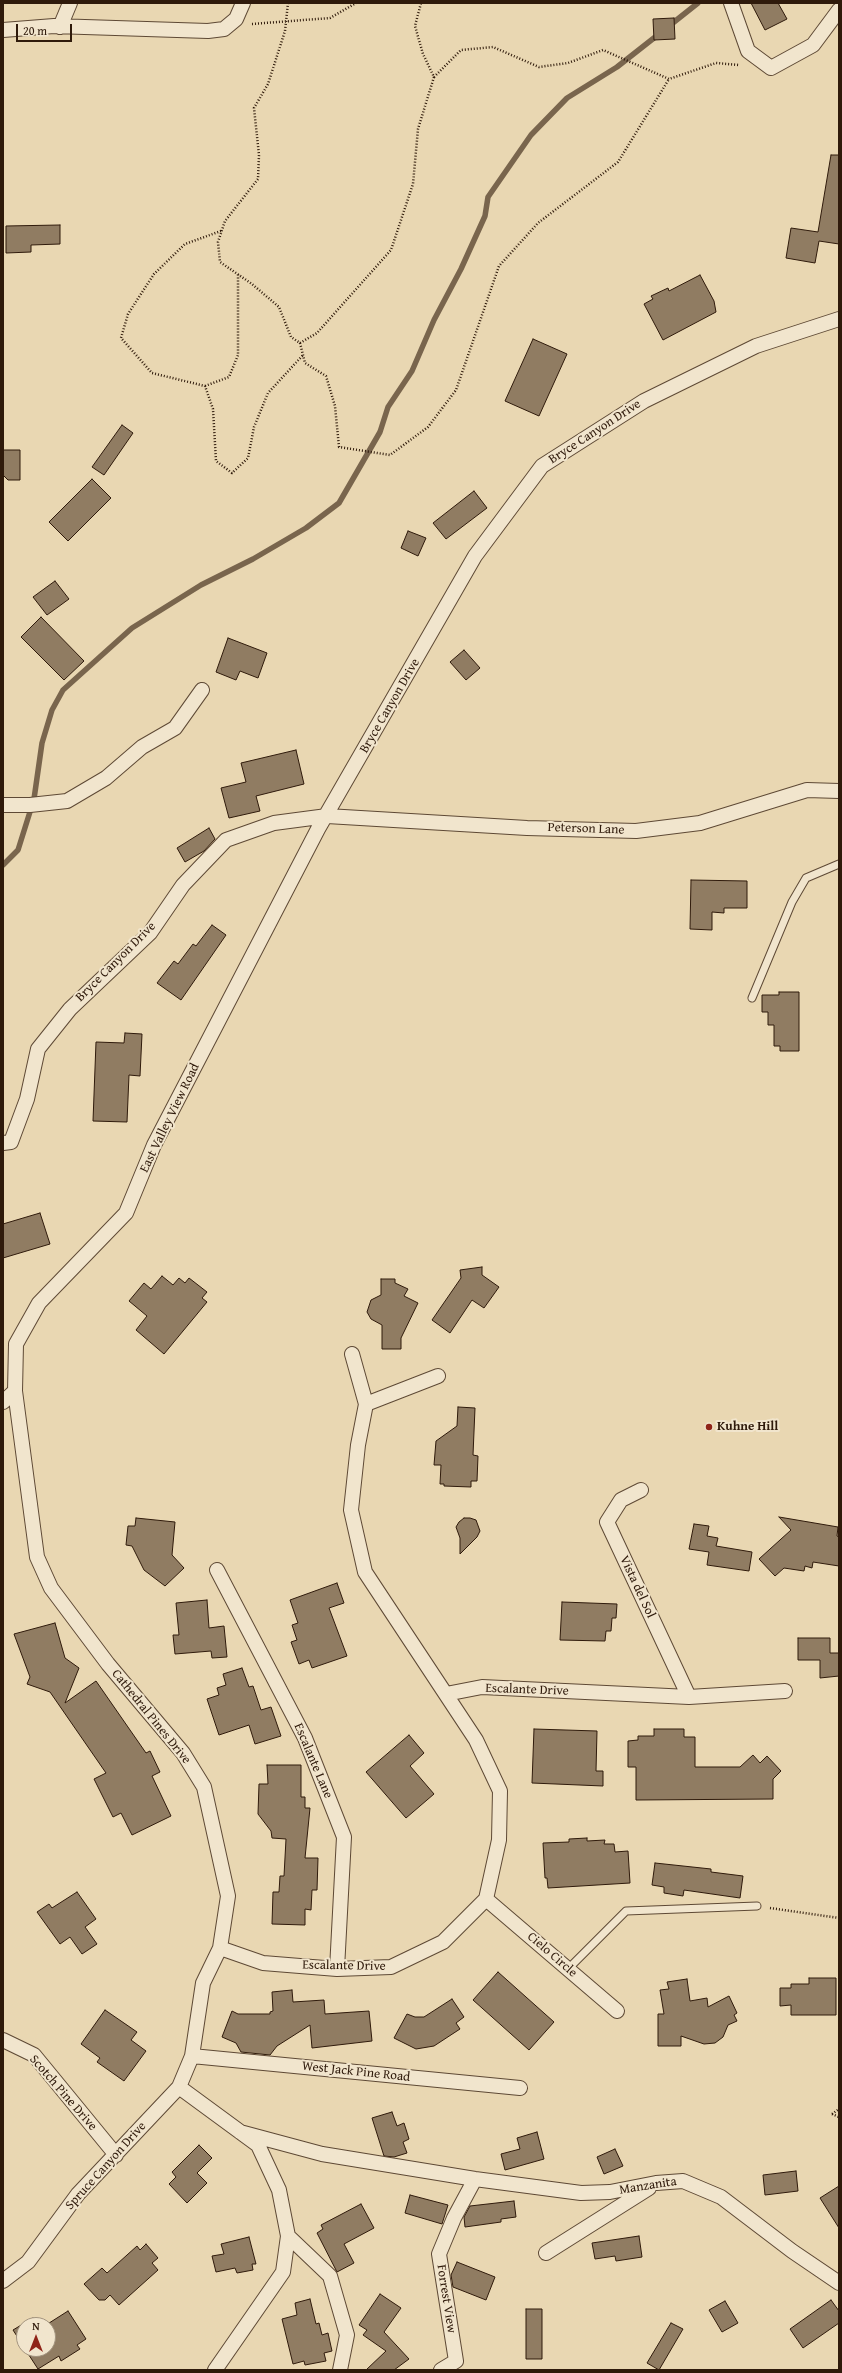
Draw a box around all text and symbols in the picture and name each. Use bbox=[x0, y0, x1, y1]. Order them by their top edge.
scale bar bbox=[18, 16, 74, 42]
text: 20 m bbox=[23, 22, 47, 39]
street label: Bryce Canyon Drive bbox=[546, 396, 644, 468]
street label: Bryce Canyon Drive bbox=[357, 656, 423, 756]
street label: Peterson Lane bbox=[547, 820, 625, 838]
street label: Bryce Canyon Drive bbox=[73, 919, 159, 1005]
street label: East Valley View Road bbox=[137, 1061, 203, 1175]
place label: Kuhne Hill bbox=[717, 1419, 778, 1435]
marker: Kuhne Hill bbox=[704, 1422, 714, 1432]
street label: Vista del Sol bbox=[616, 1553, 658, 1621]
street label: Cathedral Pines Drive bbox=[108, 1667, 194, 1767]
street label: Escalante Drive bbox=[485, 1681, 569, 1699]
street label: Escalante Lane bbox=[290, 1721, 336, 1801]
street label: Cielo Circle bbox=[524, 1929, 580, 1981]
street label: Escalante Drive bbox=[302, 1957, 386, 1975]
street label: Scotch Pine Drive bbox=[26, 2052, 100, 2134]
street label: West Jack Pine Road bbox=[301, 2059, 411, 2085]
street label: Spruce Canyon Drive bbox=[62, 2119, 150, 2213]
street label: Manzanita bbox=[618, 2174, 678, 2198]
street label: Forrest View bbox=[433, 2264, 459, 2334]
north arrow bbox=[16, 2317, 56, 2357]
text: N bbox=[32, 2318, 40, 2334]

